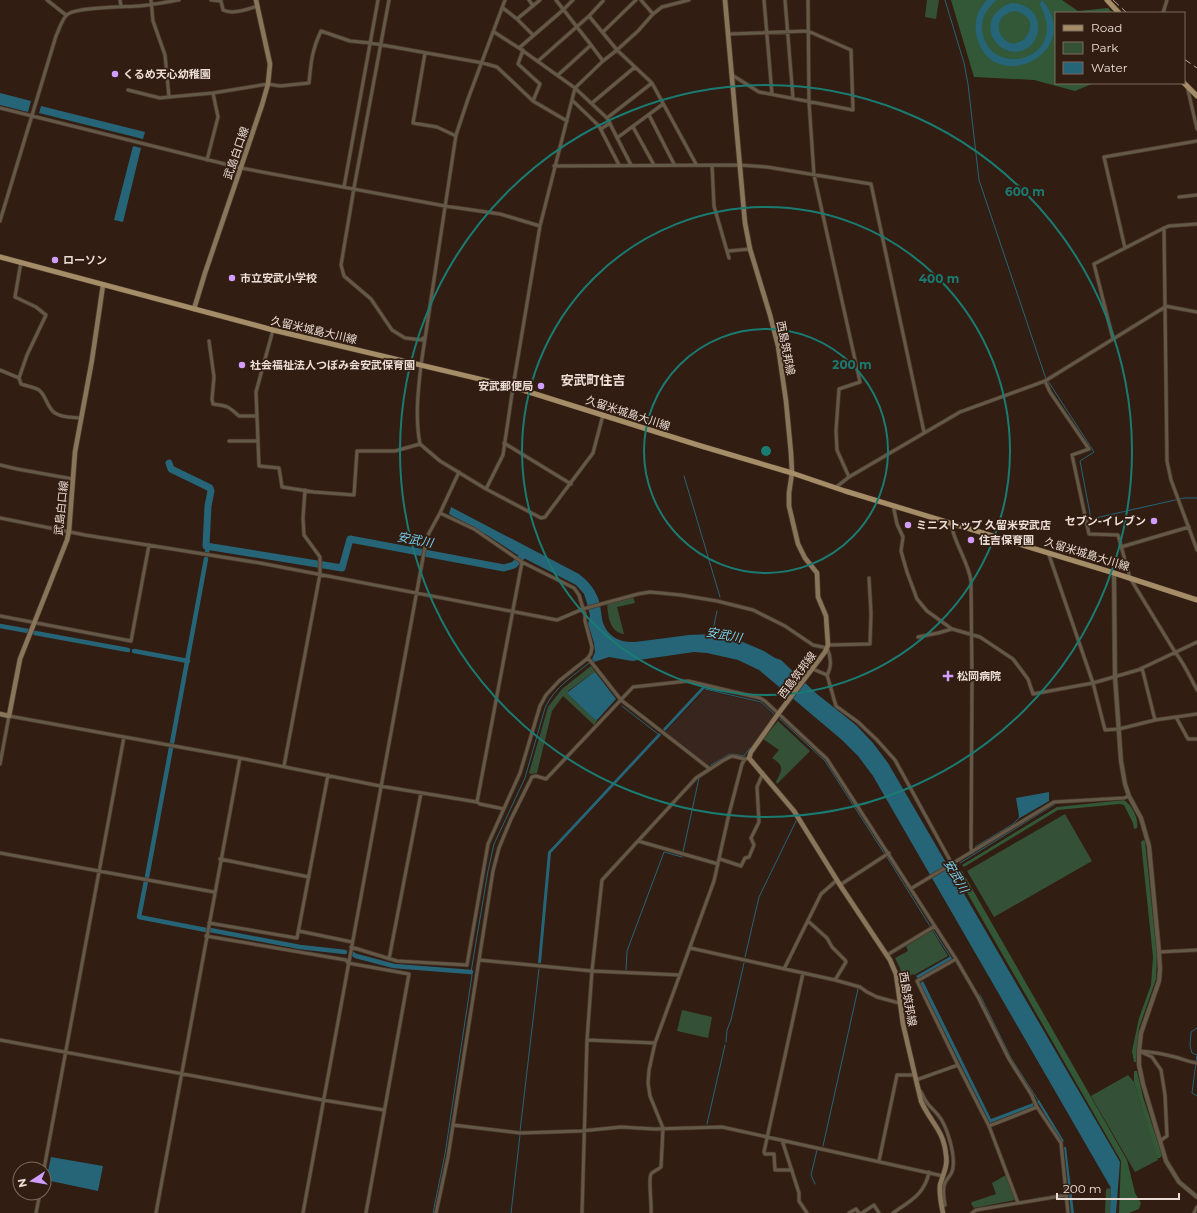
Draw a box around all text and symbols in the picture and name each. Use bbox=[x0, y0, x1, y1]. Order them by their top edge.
legend bbox=[1055, 12, 1185, 84]
text: Road bbox=[1091, 20, 1122, 35]
text: Park bbox=[1091, 40, 1119, 55]
text: Water bbox=[1091, 60, 1128, 75]
place label: くるめ天心幼稚園 bbox=[123, 67, 211, 81]
marker: くるめ天心幼稚園 bbox=[110, 69, 120, 79]
street label: 武島白口線 bbox=[220, 125, 252, 181]
text: 600 m bbox=[1005, 184, 1045, 199]
place label: ローソン bbox=[63, 253, 107, 267]
marker: ローソン bbox=[50, 255, 60, 265]
place label: 市立安武小学校 bbox=[240, 271, 317, 285]
text: 400 m bbox=[919, 271, 959, 286]
marker: 市立安武小学校 bbox=[227, 273, 237, 283]
street label: 久留米城島大川線 bbox=[270, 313, 358, 347]
street label: 西島筑邦線 bbox=[774, 320, 798, 376]
text: 200 m bbox=[832, 357, 872, 372]
place label: 社会福祉法人つぼみ会安武保育園 bbox=[250, 358, 415, 372]
marker: 社会福祉法人つぼみ会安武保育園 bbox=[237, 360, 247, 370]
district label: 安武町住吉 bbox=[560, 372, 626, 388]
place label: 安武郵便局 bbox=[478, 379, 533, 393]
marker: 安武郵便局 bbox=[536, 381, 546, 391]
street label: 久留米城島大川線 bbox=[584, 393, 672, 433]
centre of rings bbox=[759, 444, 773, 458]
street label: 武島白口線 bbox=[51, 480, 71, 536]
place label: セブン-イレブン bbox=[1065, 514, 1146, 528]
marker: セブン-イレブン bbox=[1149, 516, 1159, 526]
place label: ミニストップ 久留米安武店 bbox=[916, 518, 1051, 532]
marker: ミニストップ 久留米安武店 bbox=[903, 520, 913, 530]
water label: 安武川 bbox=[396, 529, 436, 551]
place label: 住吉保育園 bbox=[979, 533, 1034, 547]
street label: 久留米城島大川線 bbox=[1043, 534, 1131, 574]
marker: 住吉保育園 bbox=[966, 535, 976, 545]
water label: 安武川 bbox=[705, 624, 745, 645]
street label: 西島筑邦線 bbox=[775, 649, 819, 701]
place label: 松岡病院 bbox=[957, 669, 1001, 683]
marker: 松岡病院 bbox=[942, 670, 954, 682]
water label: 安武川 bbox=[941, 856, 973, 897]
street label: 西島筑邦線 bbox=[896, 971, 920, 1027]
north arrow bbox=[12, 1161, 52, 1201]
scale bar bbox=[1057, 1175, 1179, 1201]
text: N bbox=[14, 1177, 30, 1189]
text: 200 m bbox=[1063, 1181, 1102, 1196]

